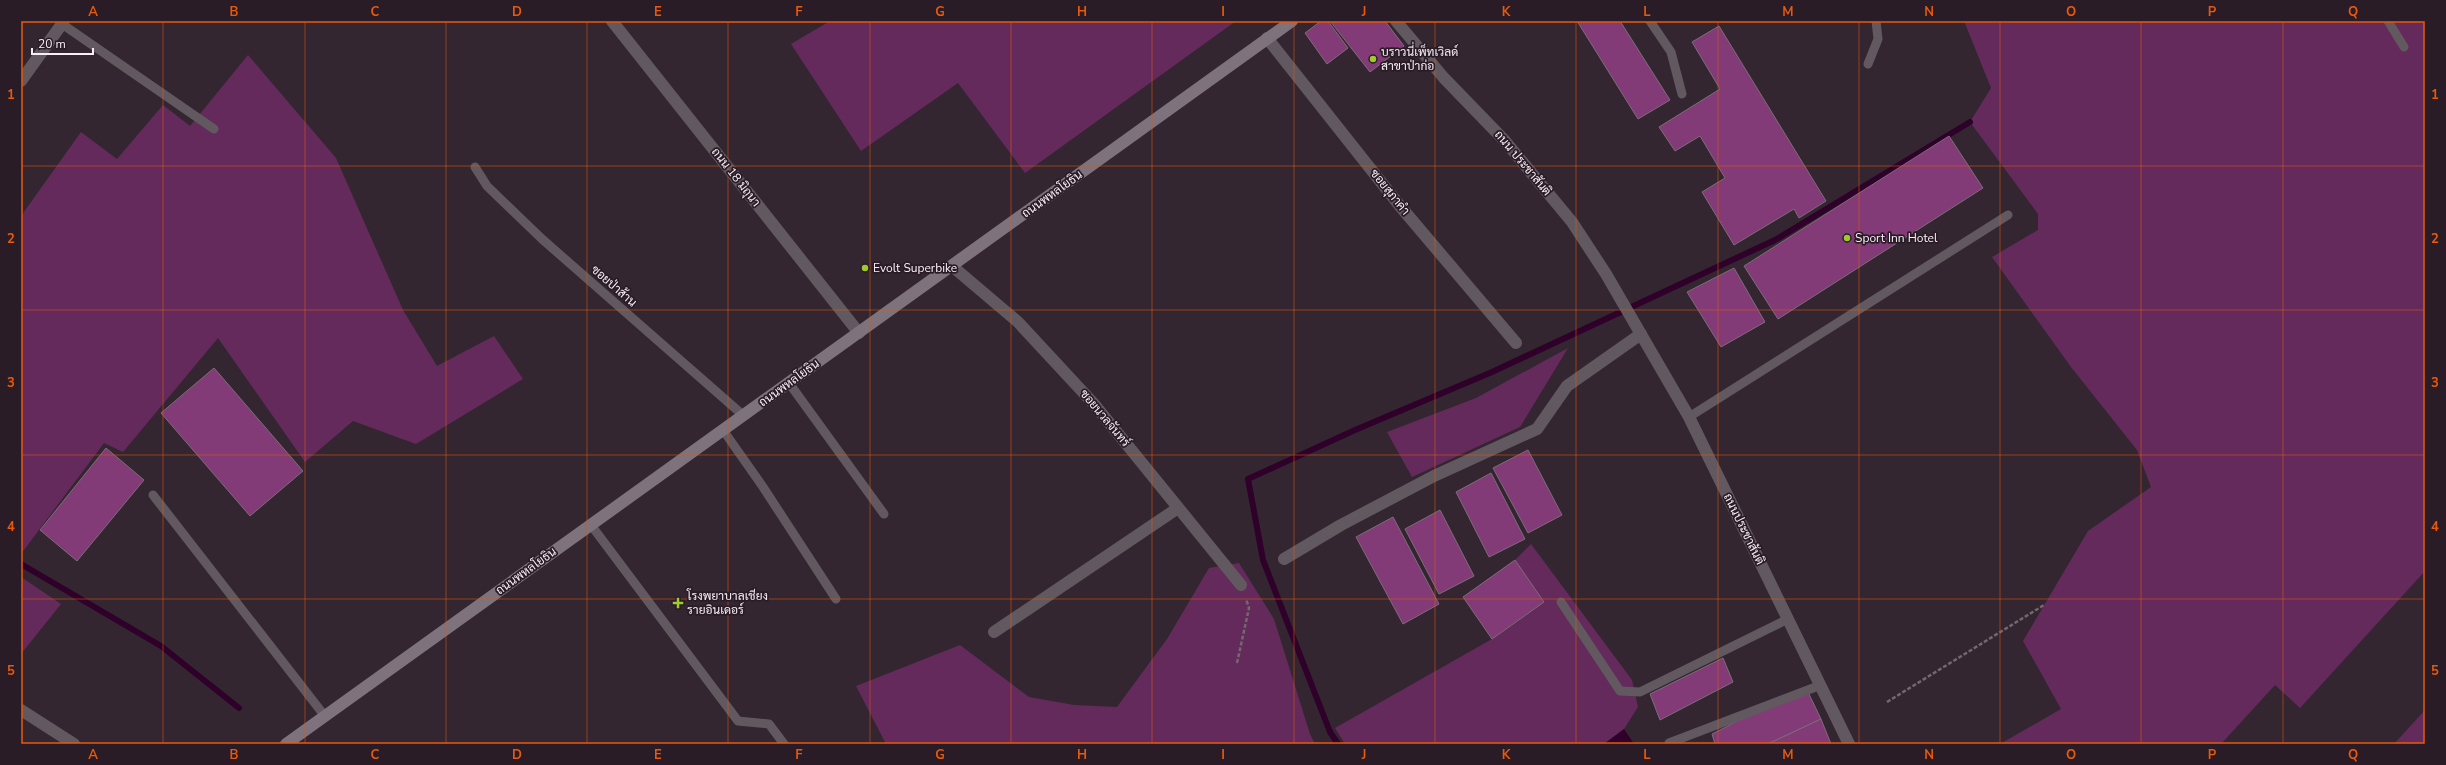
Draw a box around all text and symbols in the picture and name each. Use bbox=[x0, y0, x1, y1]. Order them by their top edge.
text: A bbox=[88, 3, 98, 21]
text: B bbox=[230, 3, 239, 21]
text: C bbox=[371, 3, 380, 21]
text: D bbox=[512, 3, 522, 21]
text: E bbox=[654, 3, 662, 21]
text: F bbox=[795, 3, 803, 21]
text: G bbox=[935, 3, 945, 21]
text: H bbox=[1077, 3, 1087, 21]
text: I bbox=[1221, 3, 1225, 21]
text: J bbox=[1361, 3, 1366, 21]
text: K bbox=[1502, 3, 1511, 21]
text: L bbox=[1643, 3, 1651, 21]
text: M bbox=[1782, 3, 1794, 21]
text: N bbox=[1924, 3, 1934, 21]
text: O bbox=[2066, 3, 2076, 21]
text: P bbox=[2208, 3, 2217, 21]
text: Q bbox=[2348, 3, 2358, 21]
scale bar bbox=[32, 30, 93, 56]
text: 20 m bbox=[38, 36, 66, 52]
place label: บราวนี่เพ็ทเวิลด์ สาขาป่าก่อ bbox=[1381, 41, 1458, 74]
marker: บราวนี่เพ็ทเวิลด์ สาขาป่าก่อ bbox=[1368, 54, 1378, 64]
text: 1 bbox=[7, 86, 15, 104]
text: 1 bbox=[2431, 86, 2439, 104]
street label: ถนน ประชาสันติ bbox=[1491, 127, 1555, 199]
street label: ถนน 18 มิถุนา bbox=[707, 144, 764, 210]
street label: ถนนพหลโยธิน bbox=[1019, 166, 1086, 221]
street label: ซอยสุภาคำ bbox=[1366, 166, 1413, 219]
text: 2 bbox=[7, 230, 15, 248]
place label: Sport Inn Hotel bbox=[1855, 230, 1938, 246]
text: 2 bbox=[2431, 230, 2439, 248]
marker: Sport Inn Hotel bbox=[1842, 233, 1852, 243]
place label: Evolt Superbike bbox=[873, 260, 957, 276]
street label: ซอยป่าส้าน bbox=[588, 262, 640, 310]
marker: Evolt Superbike bbox=[860, 263, 870, 273]
street label: ถนนพหลโยธิน bbox=[756, 355, 823, 410]
text: 3 bbox=[7, 374, 15, 392]
text: 3 bbox=[2431, 374, 2439, 392]
street label: ซอยนวลจันทร์ bbox=[1076, 386, 1134, 450]
street label: ถนนประชาสันติ bbox=[1720, 491, 1768, 567]
text: 4 bbox=[7, 518, 15, 536]
text: 4 bbox=[2431, 518, 2439, 536]
street label: ถนนพหลโยธิน bbox=[493, 543, 560, 598]
place label: โรงพยาบาลเชียง รายอินเดอร์ bbox=[686, 588, 768, 618]
marker: โรงพยาบาลเชียง รายอินเดอร์ bbox=[672, 597, 684, 609]
text: 5 bbox=[7, 662, 15, 680]
text: 5 bbox=[2431, 662, 2439, 680]
text: A bbox=[88, 746, 98, 764]
text: B bbox=[230, 746, 239, 764]
text: C bbox=[371, 746, 380, 764]
text: D bbox=[512, 746, 522, 764]
text: E bbox=[654, 746, 662, 764]
text: F bbox=[795, 746, 803, 764]
text: G bbox=[935, 746, 945, 764]
text: H bbox=[1077, 746, 1087, 764]
text: I bbox=[1221, 746, 1225, 764]
text: J bbox=[1361, 746, 1366, 764]
text: K bbox=[1502, 746, 1511, 764]
text: L bbox=[1643, 746, 1651, 764]
text: M bbox=[1782, 746, 1794, 764]
text: N bbox=[1924, 746, 1934, 764]
text: O bbox=[2066, 746, 2076, 764]
text: P bbox=[2208, 746, 2217, 764]
text: Q bbox=[2348, 746, 2358, 764]

